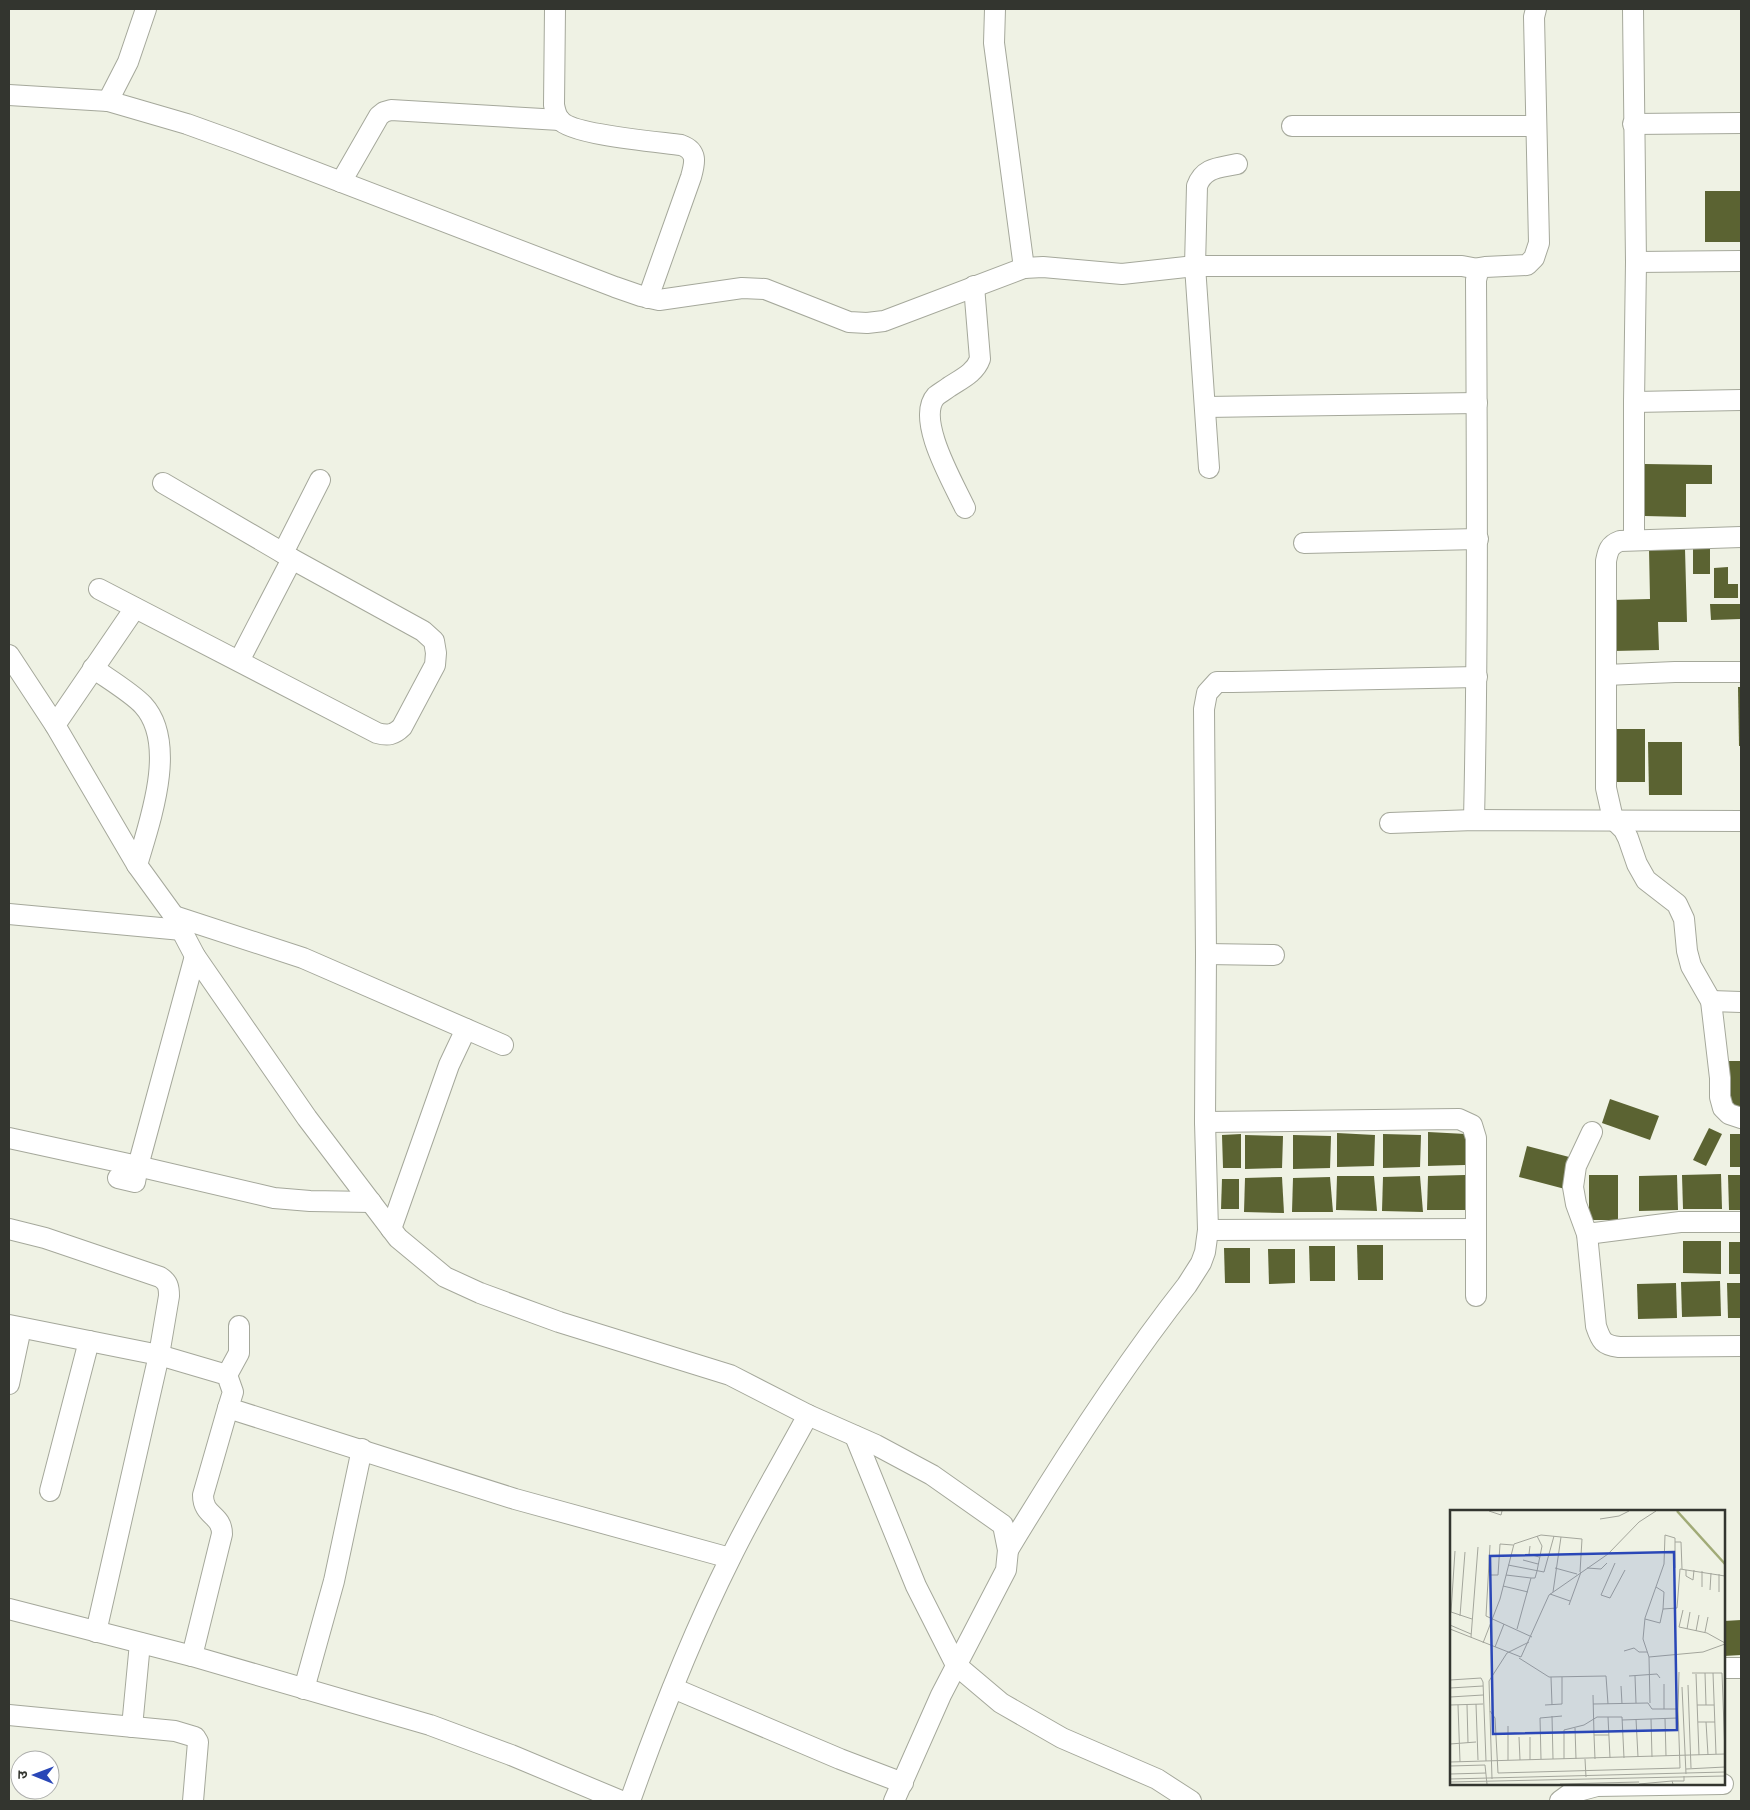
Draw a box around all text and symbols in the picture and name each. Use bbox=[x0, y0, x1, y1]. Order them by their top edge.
inset map bbox=[1450, 1510, 1725, 1785]
north arrow bbox=[10, 1750, 60, 1800]
text: उ bbox=[14, 1770, 30, 1779]

